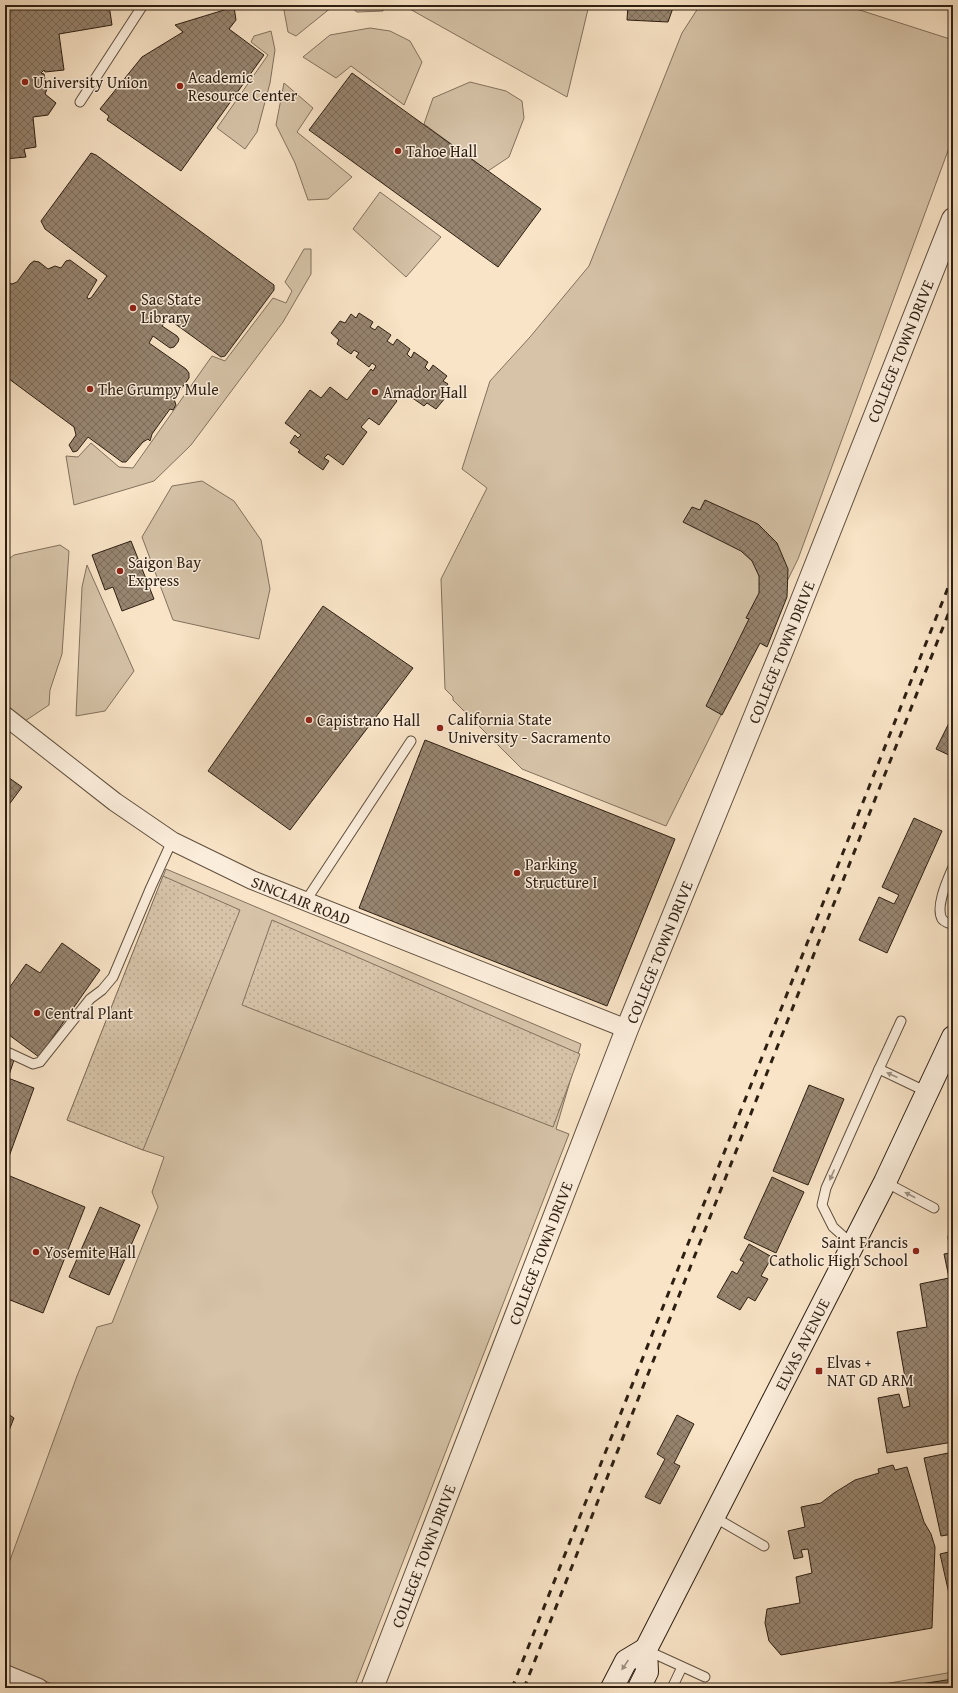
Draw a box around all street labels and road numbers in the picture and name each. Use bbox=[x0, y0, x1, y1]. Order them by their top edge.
street label: COLLEGE TOWN DRIVE bbox=[860, 276, 940, 426]
street label: COLLEGE TOWN DRIVE bbox=[741, 577, 821, 727]
street label: SINCLAIR ROAD bbox=[248, 869, 354, 931]
street label: COLLEGE TOWN DRIVE bbox=[619, 877, 699, 1027]
street label: COLLEGE TOWN DRIVE bbox=[502, 1178, 578, 1328]
street label: ELVAS AVENUE bbox=[768, 1294, 836, 1394]
street label: COLLEGE TOWN DRIVE bbox=[385, 1481, 461, 1631]

